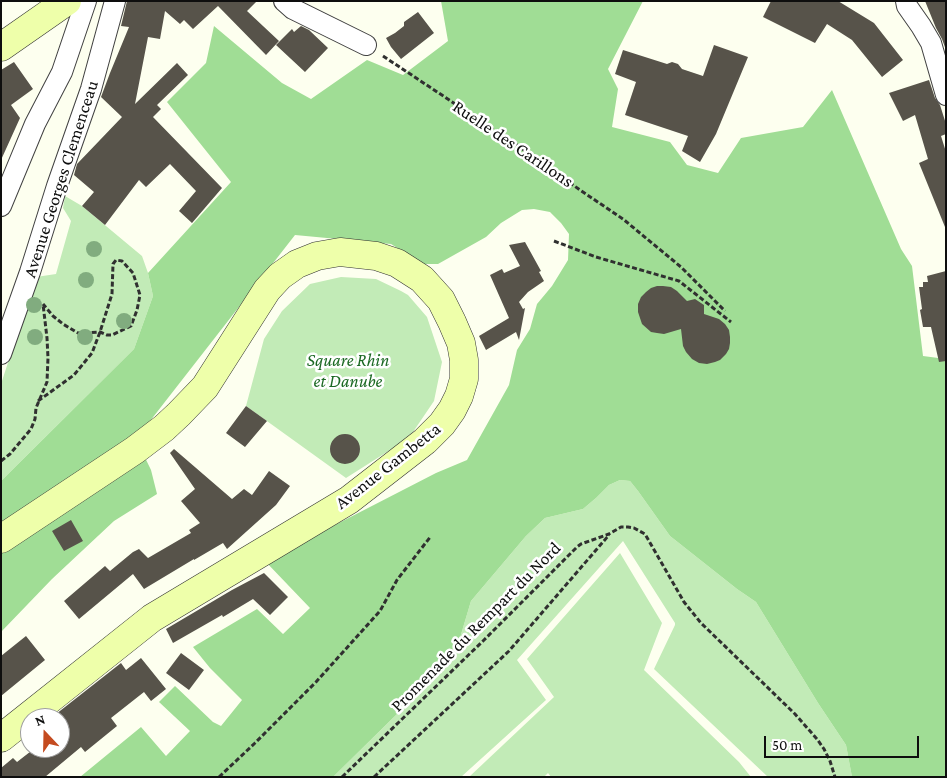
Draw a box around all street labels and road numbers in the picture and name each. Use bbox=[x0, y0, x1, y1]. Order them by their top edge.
street label: Avenue Georges Clemenceau bbox=[19, 78, 103, 280]
street label: Ruelle des Carillons bbox=[449, 96, 577, 192]
street label: Avenue Gambetta bbox=[331, 418, 445, 514]
street label: Promenade du Rempart du Nord bbox=[386, 537, 566, 717]

